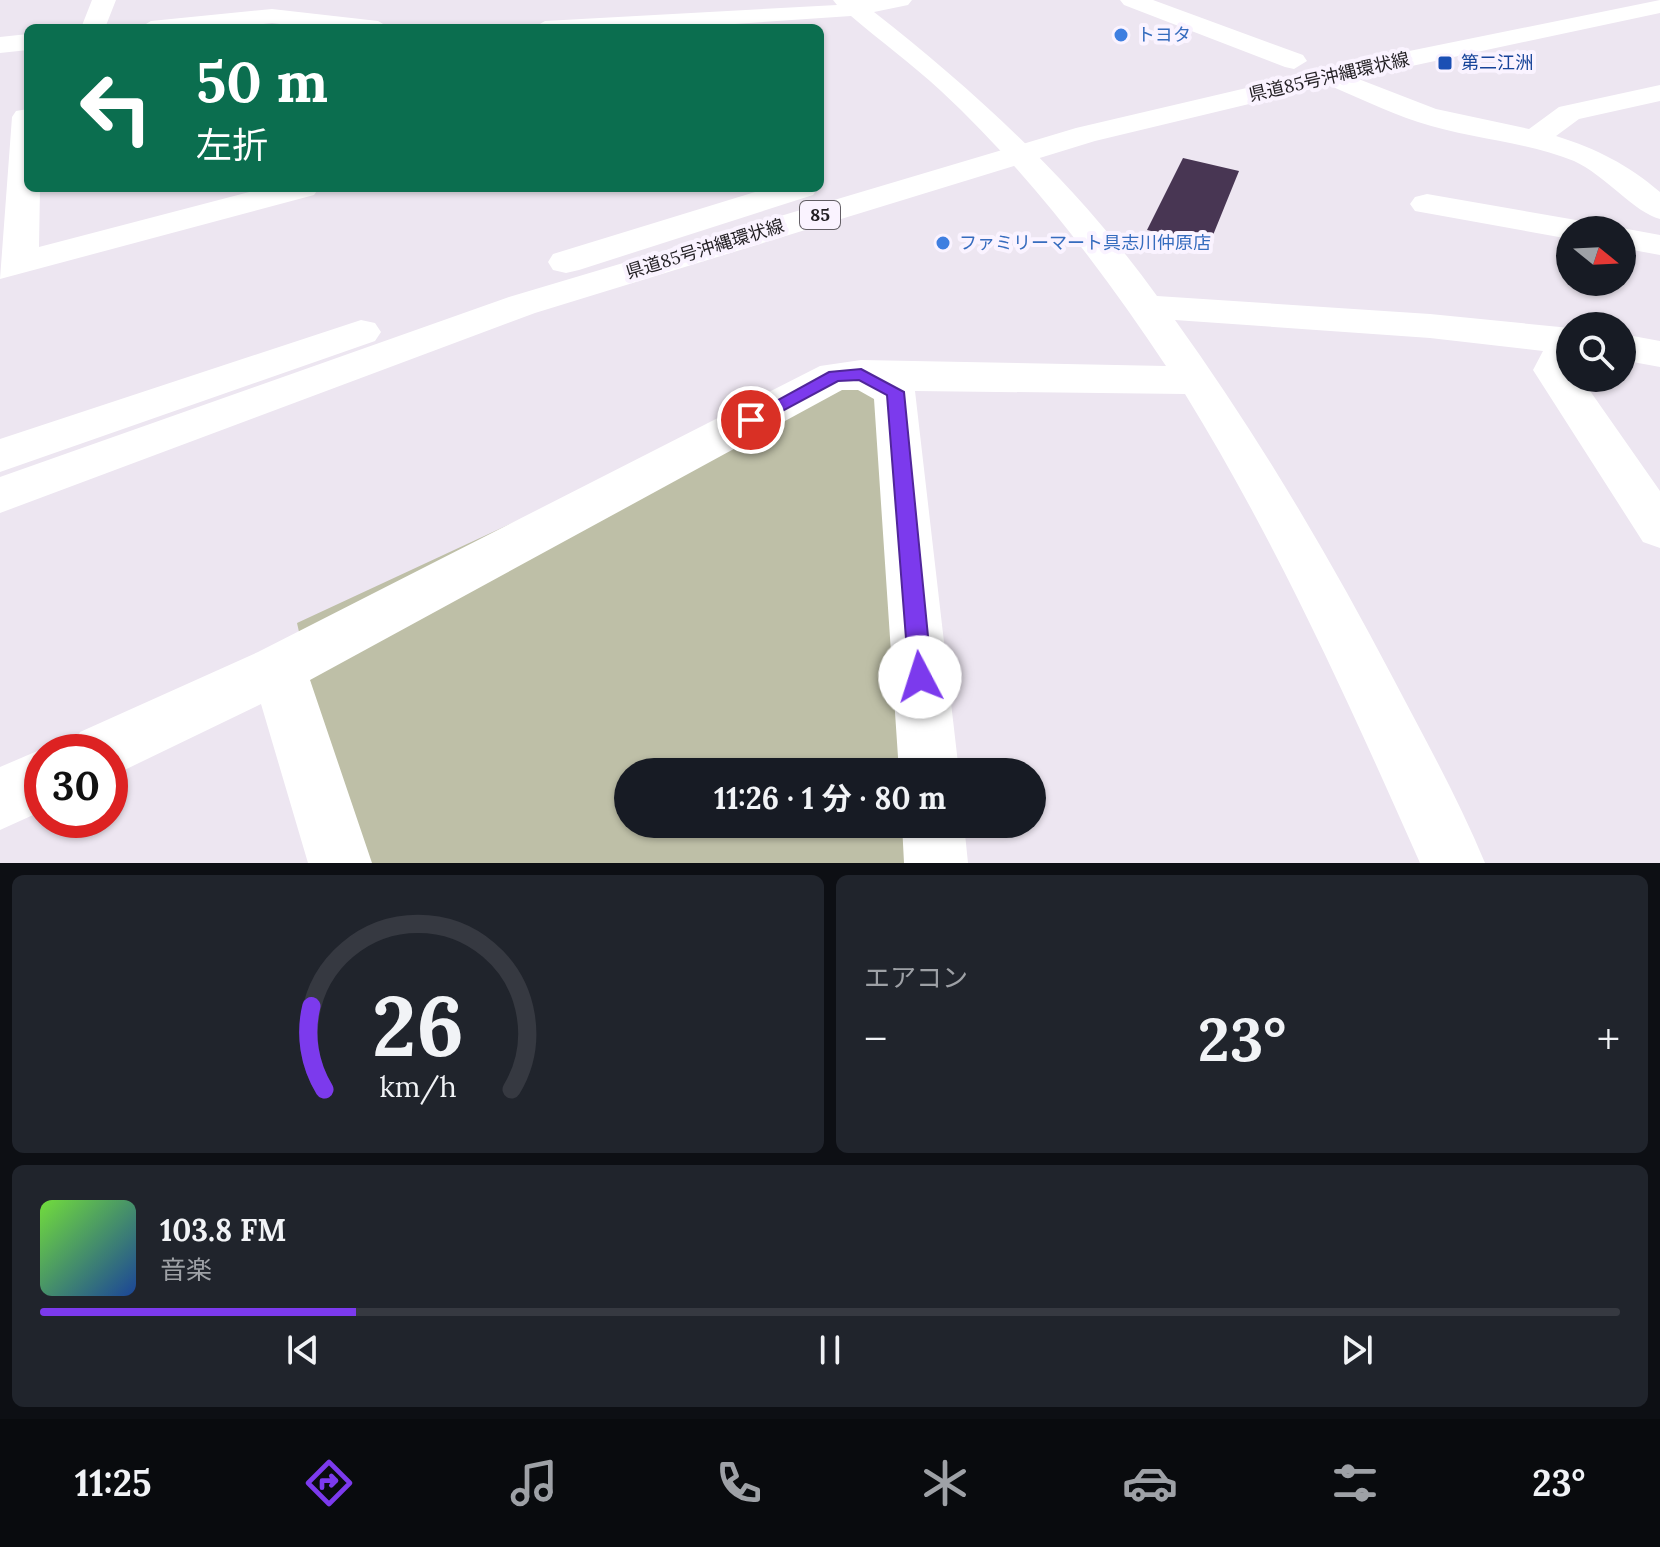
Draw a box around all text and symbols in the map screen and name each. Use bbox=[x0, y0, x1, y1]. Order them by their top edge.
place label: トヨタ bbox=[1137, 23, 1191, 46]
marker: トヨタ bbox=[1112, 26, 1130, 44]
text: 50 m bbox=[196, 46, 328, 117]
street label: 県道85号沖縄環状線 bbox=[1246, 47, 1411, 106]
place label: 第二江洲 bbox=[1461, 51, 1533, 74]
marker: 第二江洲 bbox=[1436, 54, 1454, 72]
icon: left bbox=[64, 56, 168, 160]
text: 左折 bbox=[196, 122, 268, 168]
road number: 85 bbox=[800, 201, 840, 229]
street label: 県道85号沖縄環状線 bbox=[623, 214, 787, 283]
north arrow bbox=[1556, 216, 1636, 296]
map controls bbox=[1556, 216, 1636, 392]
place label: ファミリーマート具志川仲原店 bbox=[959, 231, 1211, 254]
marker: ファミリーマート具志川仲原店 bbox=[934, 234, 952, 252]
button: search bbox=[1556, 312, 1636, 392]
pin bbox=[717, 386, 785, 454]
icon: arrive bbox=[729, 398, 773, 442]
position arrow bbox=[878, 635, 962, 719]
speed limit sign: 30 bbox=[24, 734, 128, 838]
text: 11:26 · 1 分 · 80 m bbox=[714, 779, 946, 817]
text: エアコン bbox=[864, 961, 968, 994]
text: 26 bbox=[372, 972, 464, 1079]
text: 23° bbox=[1198, 1001, 1286, 1077]
text: − bbox=[864, 1011, 887, 1067]
text: + bbox=[1597, 1011, 1620, 1067]
text: km/h bbox=[379, 1068, 457, 1105]
text: 103.8 FM bbox=[160, 1211, 286, 1249]
text: 音楽 bbox=[160, 1253, 212, 1286]
icon: previous bbox=[281, 1328, 325, 1372]
icon: pause bbox=[808, 1328, 852, 1372]
icon: next bbox=[1335, 1328, 1379, 1372]
icon: directions bbox=[301, 1455, 357, 1511]
icon: music bbox=[506, 1455, 562, 1511]
icon: phone bbox=[711, 1455, 767, 1511]
icon: climate bbox=[917, 1455, 973, 1511]
icon: car bbox=[1122, 1455, 1178, 1511]
icon: filters bbox=[1327, 1455, 1383, 1511]
text: 11:25 bbox=[75, 1460, 152, 1506]
text: 23° bbox=[1532, 1460, 1585, 1506]

